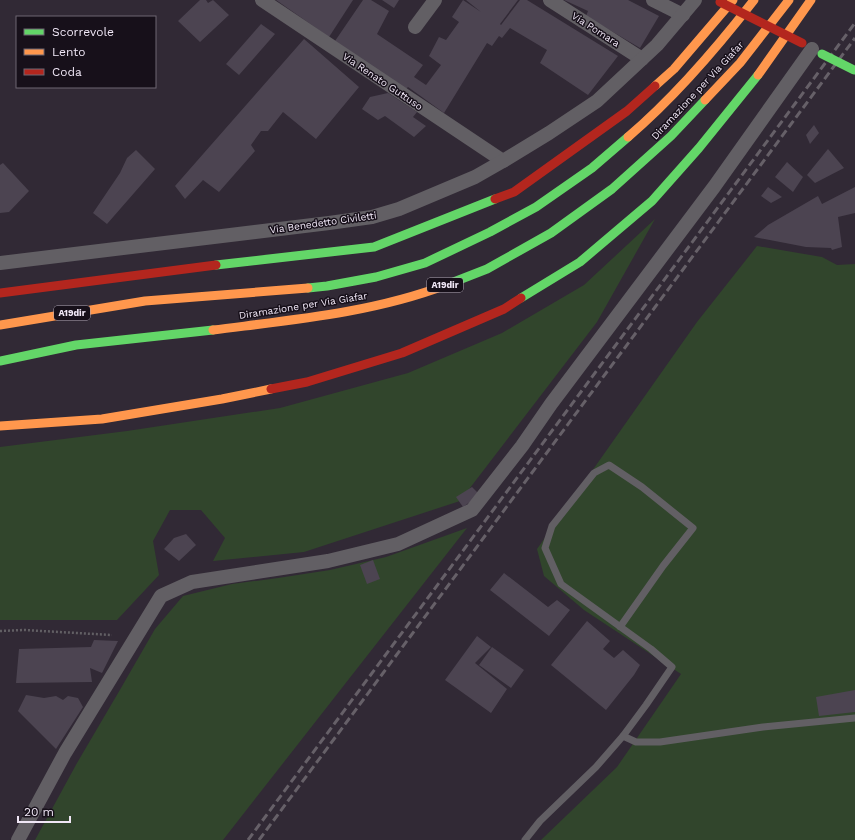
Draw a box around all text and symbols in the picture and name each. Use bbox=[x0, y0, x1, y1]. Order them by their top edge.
street label: Via Pomara bbox=[570, 10, 622, 49]
legend bbox=[16, 16, 156, 88]
text: Scorrevole bbox=[52, 25, 114, 39]
street label: Diramazione per Via Giafar bbox=[649, 39, 746, 142]
text: Lento bbox=[52, 45, 86, 59]
street label: Via Renato Guttuso bbox=[341, 51, 425, 112]
text: Coda bbox=[52, 65, 82, 79]
street label: Via Benedetto Civiletti bbox=[269, 210, 377, 235]
road number: A19dir bbox=[427, 278, 463, 292]
street label: Diramazione per Via Giafar bbox=[238, 290, 368, 321]
road number: A19dir bbox=[54, 306, 90, 320]
scale bar bbox=[18, 798, 70, 824]
text: 20 m bbox=[24, 805, 54, 819]

